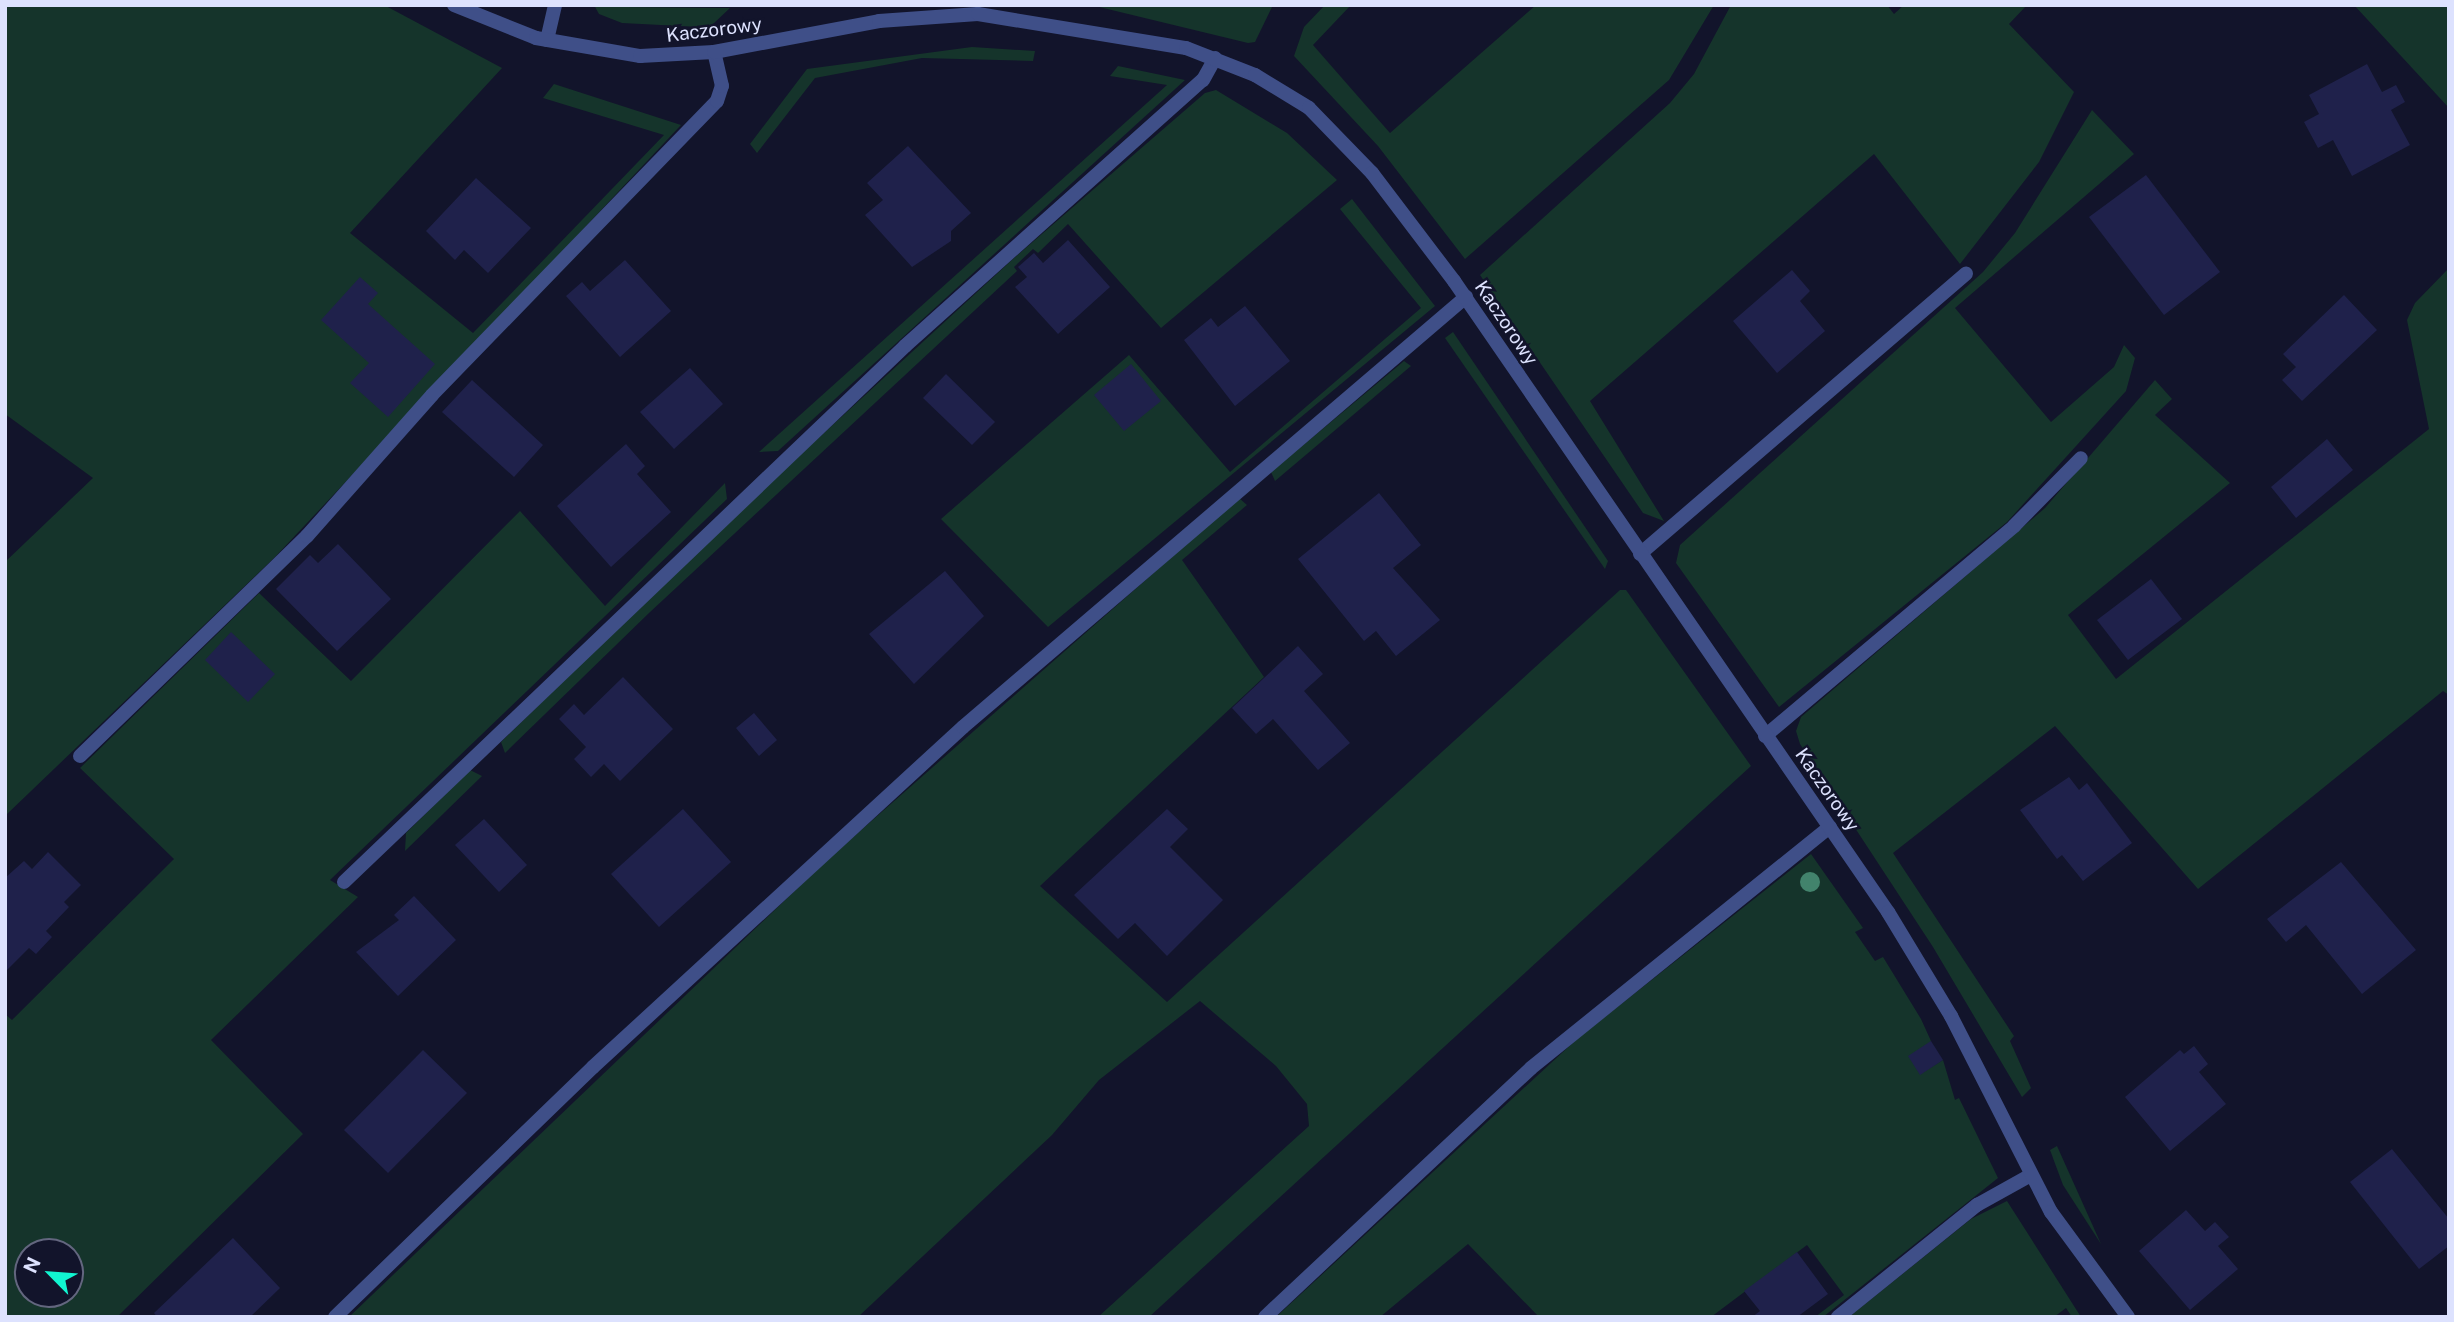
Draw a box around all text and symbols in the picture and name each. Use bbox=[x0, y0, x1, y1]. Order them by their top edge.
street label: Kaczorowy bbox=[665, 13, 763, 47]
street label: Kaczorowy bbox=[1470, 277, 1542, 369]
street label: Kaczorowy bbox=[1790, 744, 1864, 836]
north arrow bbox=[14, 1238, 84, 1308]
text: N bbox=[19, 1254, 45, 1276]

